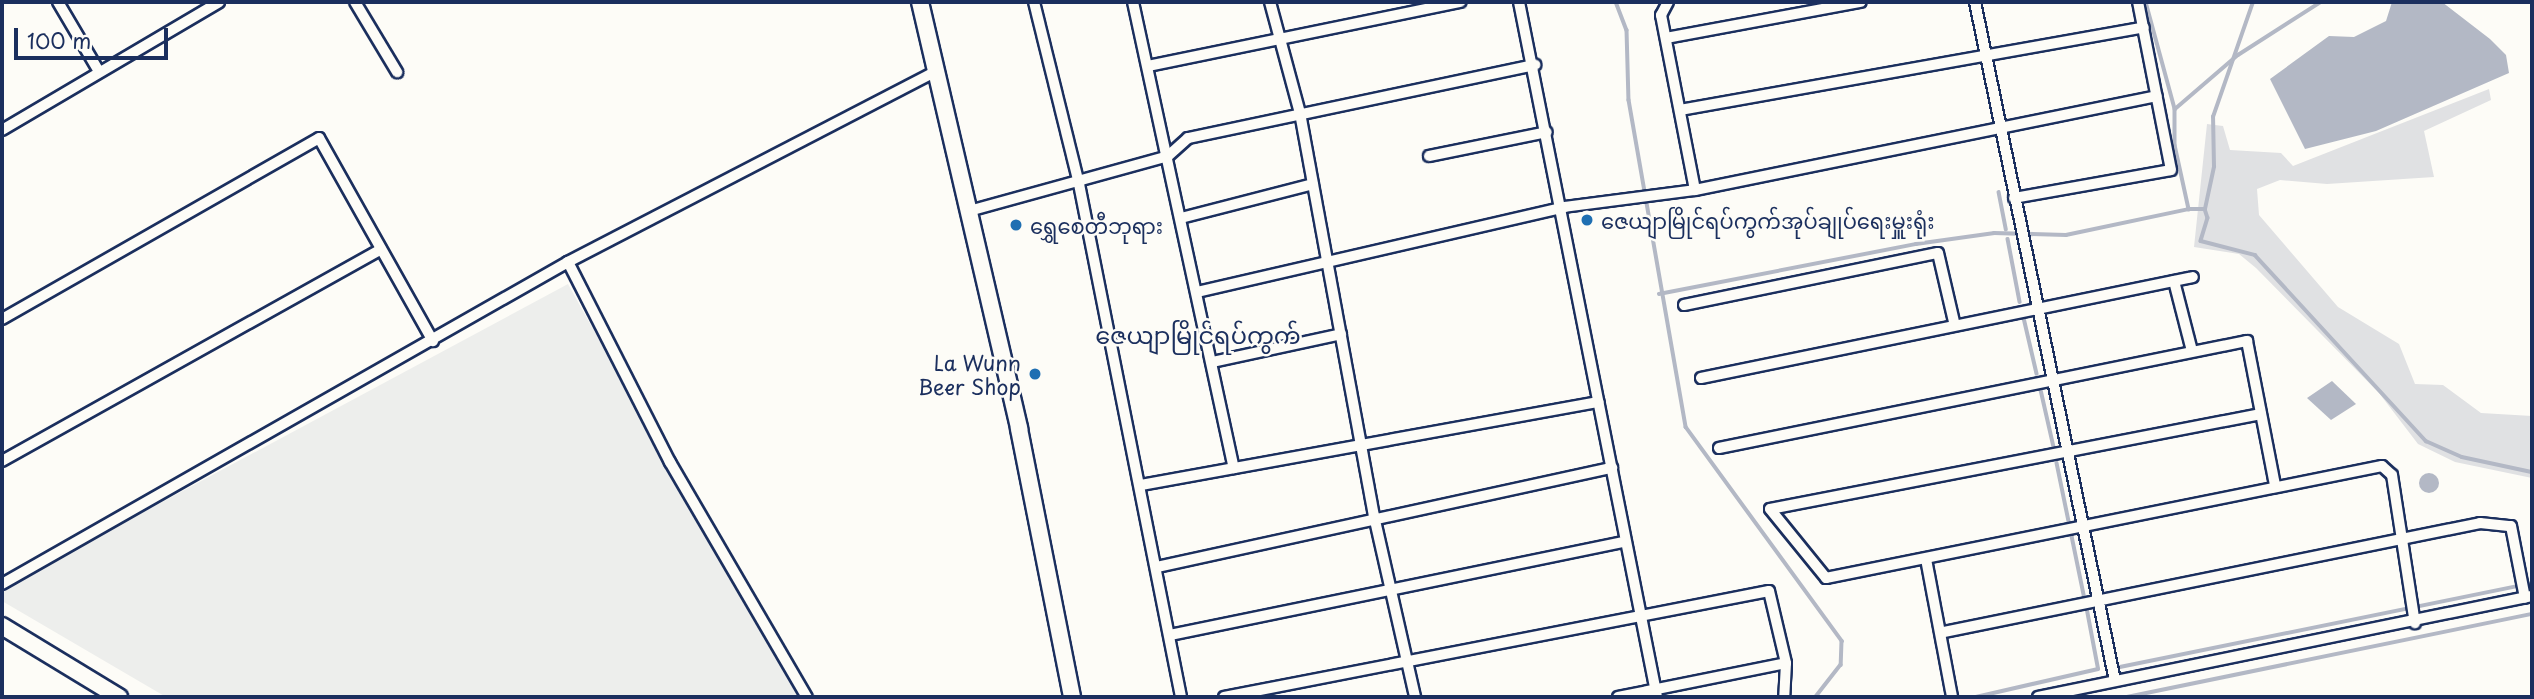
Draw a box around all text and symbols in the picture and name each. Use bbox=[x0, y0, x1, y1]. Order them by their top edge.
scale bar bbox=[18, 14, 172, 58]
text: 100 m bbox=[27, 24, 91, 56]
place label: ဇေယျာမြိုင်ရပ်ကွက်အုပ်ချုပ်ရေးမှူးရုံး bbox=[1601, 207, 1935, 233]
place label: ရွှေစေတီဘုရား bbox=[1030, 212, 1163, 238]
marker: ဇေယျာမြိုင်ရပ်ကွက်အုပ်ချုပ်ရေးမှူးရုံး bbox=[1579, 212, 1595, 228]
marker: ရွှေစေတီဘုရား bbox=[1008, 217, 1024, 233]
district label: ဇေယျာမြိုင်ရပ်ကွက် bbox=[1095, 321, 1301, 349]
place label: La Wunn Beer Shop bbox=[917, 349, 1021, 399]
marker: La Wunn Beer Shop bbox=[1027, 366, 1043, 382]

